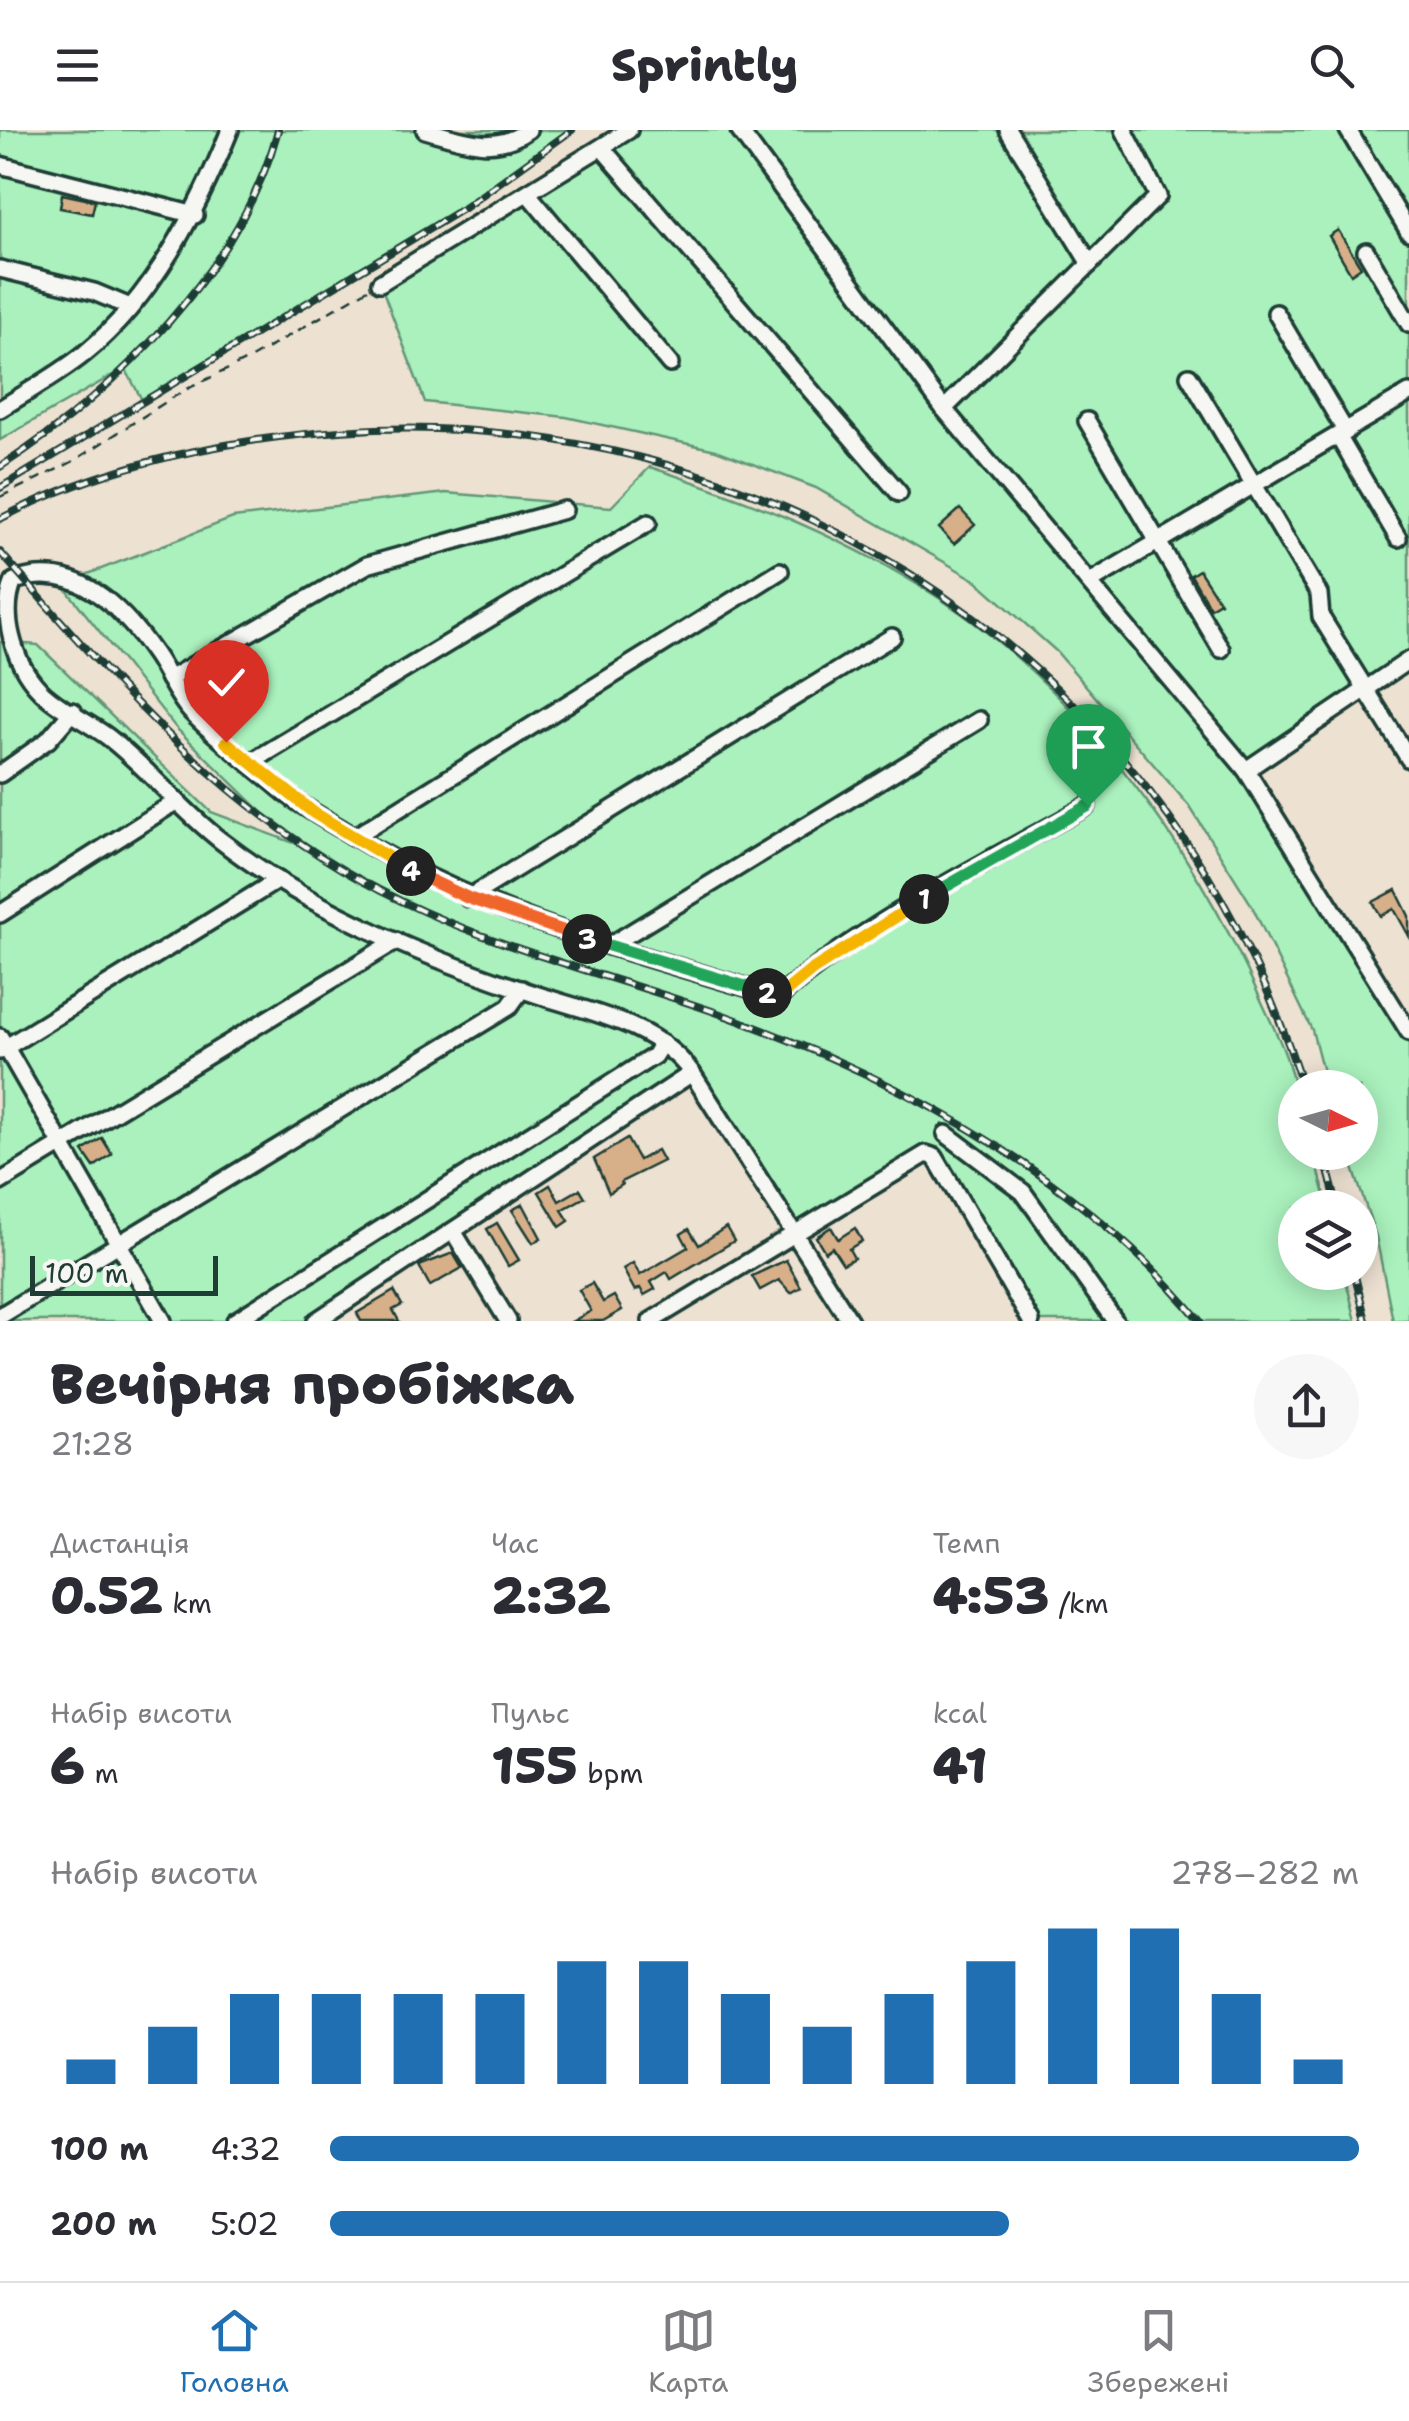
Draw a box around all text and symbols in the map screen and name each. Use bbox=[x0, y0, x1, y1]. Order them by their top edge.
text: Sprintly bbox=[611, 35, 798, 95]
icon: menu bbox=[50, 38, 105, 93]
icon: search bbox=[1304, 38, 1359, 93]
pin bbox=[184, 640, 269, 743]
icon: check bbox=[199, 655, 254, 710]
pin bbox=[1046, 704, 1131, 807]
icon: arrive bbox=[1061, 719, 1116, 774]
pin: 4 bbox=[386, 846, 436, 896]
text: 4 bbox=[401, 852, 421, 890]
pin: 1 bbox=[899, 874, 949, 924]
text: 1 bbox=[918, 880, 930, 918]
pin: 3 bbox=[562, 914, 612, 964]
text: 3 bbox=[577, 920, 597, 958]
pin: 2 bbox=[742, 968, 792, 1018]
text: 2 bbox=[757, 974, 777, 1012]
north arrow bbox=[1278, 1070, 1378, 1170]
map controls bbox=[1278, 1070, 1378, 1290]
button: layers bbox=[1278, 1190, 1378, 1290]
scale bar bbox=[30, 1251, 218, 1296]
text: 100 m bbox=[45, 1254, 129, 1292]
text: Вечірня пробіжка bbox=[50, 1347, 574, 1421]
button: share bbox=[1254, 1354, 1359, 1459]
text: 21:28 bbox=[50, 1422, 134, 1465]
text: Дистанція bbox=[50, 1524, 190, 1562]
text: Час bbox=[491, 1524, 539, 1562]
text: Темп bbox=[933, 1524, 1000, 1562]
text: 0.52 bbox=[50, 1562, 163, 1629]
text: 2:32 bbox=[491, 1562, 611, 1629]
text: 4:53 bbox=[933, 1562, 1049, 1629]
text: km bbox=[163, 1584, 212, 1622]
text: /km bbox=[1049, 1584, 1109, 1622]
text: Набір висоти bbox=[50, 1694, 232, 1732]
text: Пульс bbox=[491, 1694, 570, 1732]
text: kcal bbox=[933, 1694, 987, 1732]
text: 6 bbox=[50, 1732, 85, 1799]
text: 155 bbox=[491, 1732, 578, 1799]
text: 41 bbox=[933, 1732, 988, 1799]
text: m bbox=[85, 1754, 119, 1792]
text: bpm bbox=[578, 1754, 643, 1792]
text: Набір висоти bbox=[50, 1851, 258, 1894]
text: 278–282 m bbox=[1170, 1851, 1359, 1894]
text: 100 m bbox=[50, 2127, 149, 2170]
text: 4:32 bbox=[210, 2127, 281, 2170]
text: 200 m bbox=[50, 2202, 157, 2245]
text: 5:02 bbox=[210, 2202, 279, 2245]
tab: Головна bbox=[180, 2303, 289, 2401]
tab: Карта bbox=[648, 2303, 728, 2401]
tab: Збережені bbox=[1088, 2303, 1229, 2401]

